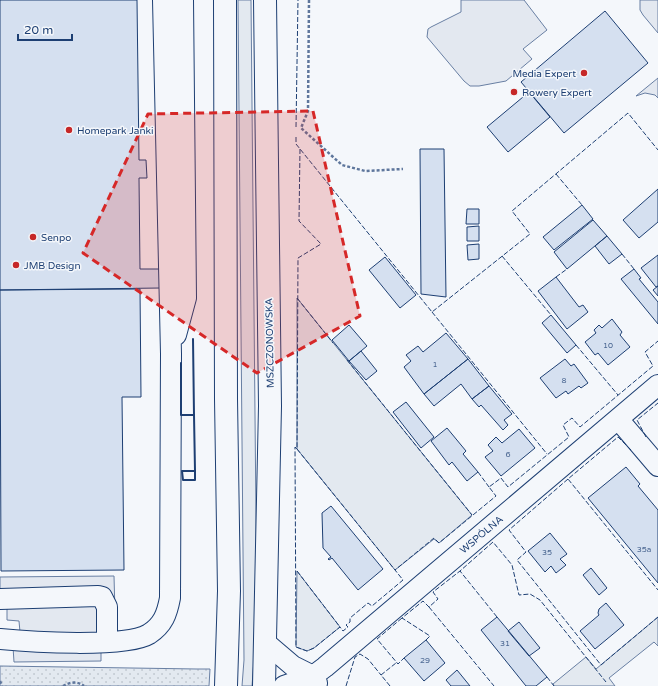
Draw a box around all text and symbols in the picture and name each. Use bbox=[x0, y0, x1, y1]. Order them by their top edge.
scale bar bbox=[18, 16, 72, 42]
text: 20 m bbox=[24, 23, 53, 37]
place label: Media Expert bbox=[512, 68, 576, 80]
marker: Media Expert bbox=[579, 68, 589, 78]
marker: Rowery Expert bbox=[509, 87, 519, 97]
place label: Rowery Expert bbox=[522, 87, 592, 99]
marker: Homepark Janki bbox=[64, 125, 74, 135]
place label: Homepark Janki bbox=[77, 125, 153, 137]
marker: Senpo bbox=[28, 232, 38, 242]
place label: Senpo bbox=[41, 232, 71, 244]
marker: JMB Design bbox=[11, 260, 21, 270]
place label: JMB Design bbox=[24, 260, 81, 272]
street label: MSZCZONOWSKA bbox=[263, 298, 277, 388]
house number: 10 bbox=[603, 341, 613, 350]
house number: 1 bbox=[432, 360, 438, 369]
house number: 8 bbox=[561, 376, 567, 385]
house number: 6 bbox=[505, 450, 511, 459]
street label: WSPÓLNA bbox=[458, 513, 506, 556]
house number: 35a bbox=[637, 545, 651, 554]
house number: 35 bbox=[542, 548, 552, 557]
house number: 31 bbox=[500, 639, 510, 648]
house number: 29 bbox=[420, 656, 430, 665]

